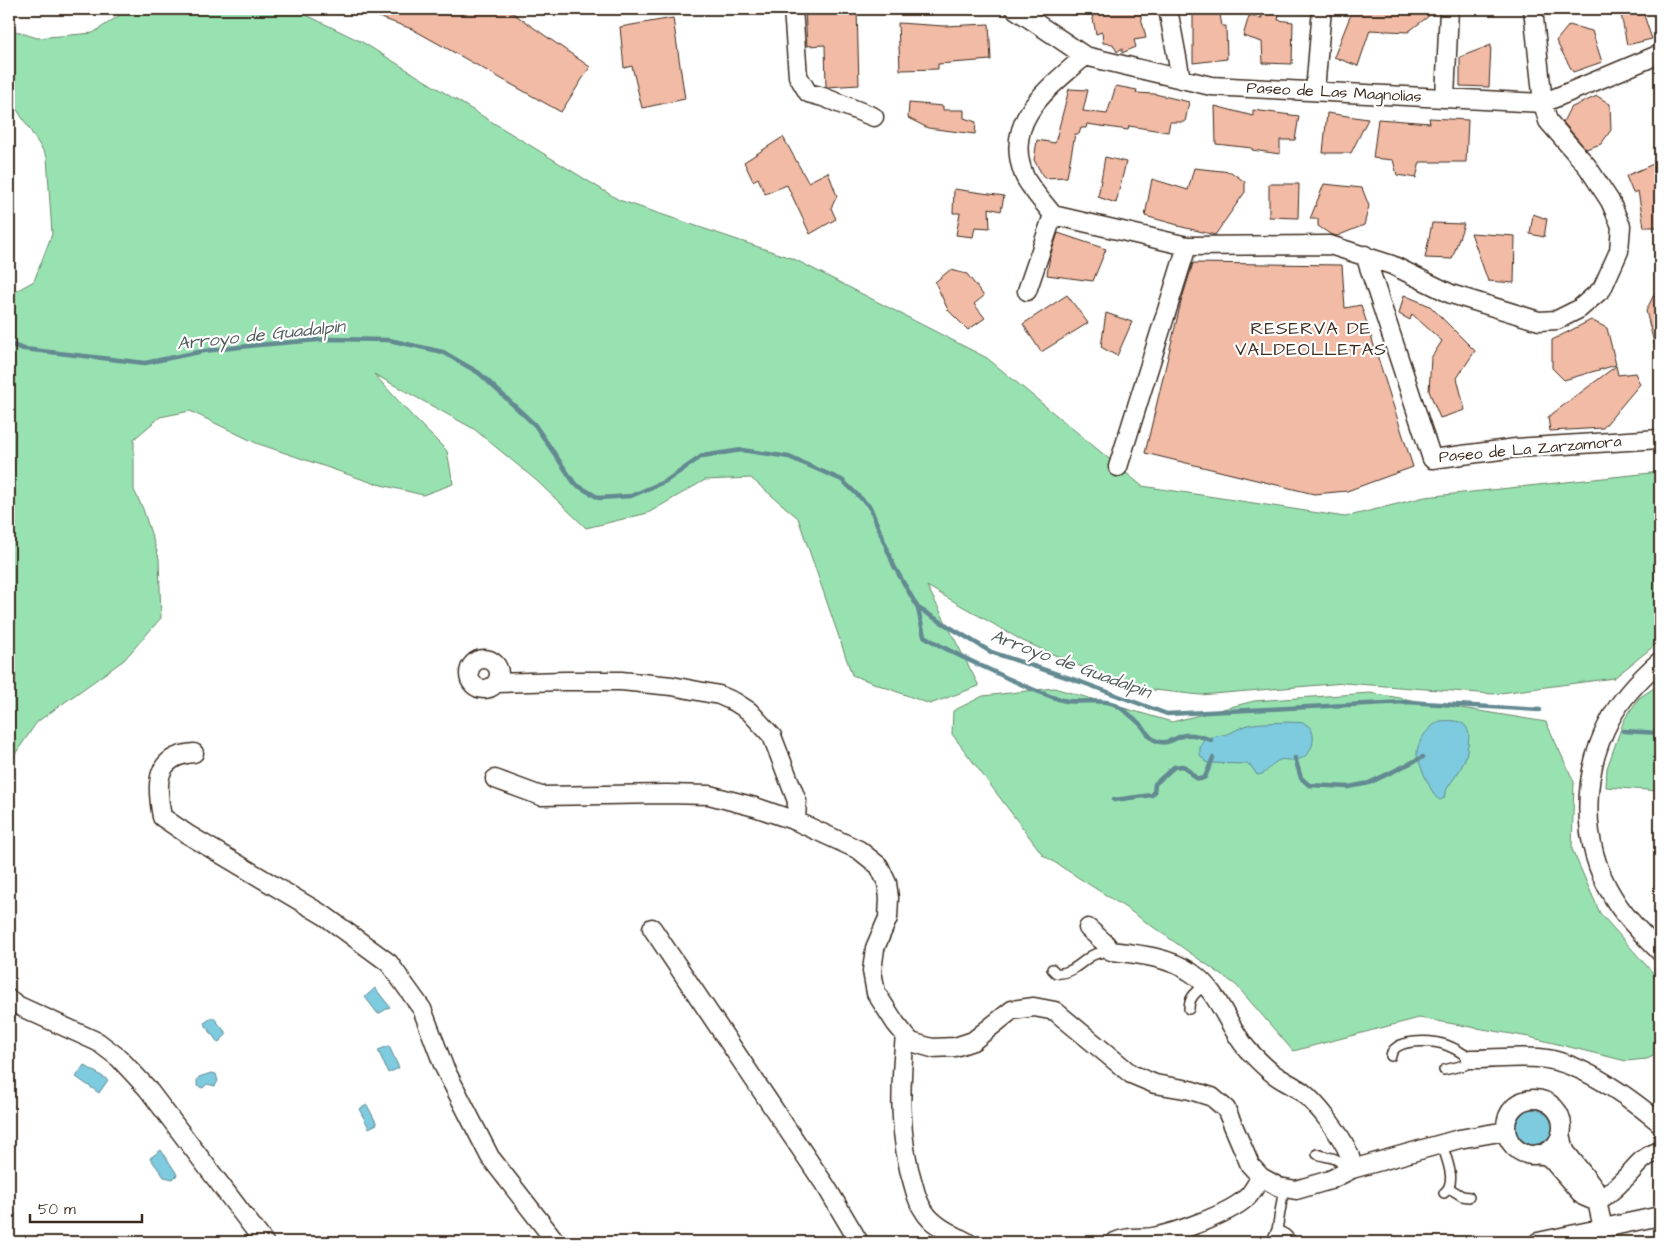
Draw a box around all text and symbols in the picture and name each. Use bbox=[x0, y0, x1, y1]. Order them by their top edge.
street label: Paseo de Las Magnolias bbox=[1246, 76, 1422, 109]
water label: Arroyo de Guadalpin bbox=[176, 314, 348, 357]
district label: RESERVA DE VALDEOLLETAS bbox=[1235, 316, 1387, 362]
street label: Paseo de La Zarzamora bbox=[1438, 430, 1622, 468]
water label: Arroyo de Guadalpin bbox=[987, 623, 1156, 706]
scale bar bbox=[30, 1191, 142, 1223]
text: 50 m bbox=[38, 1199, 76, 1220]

